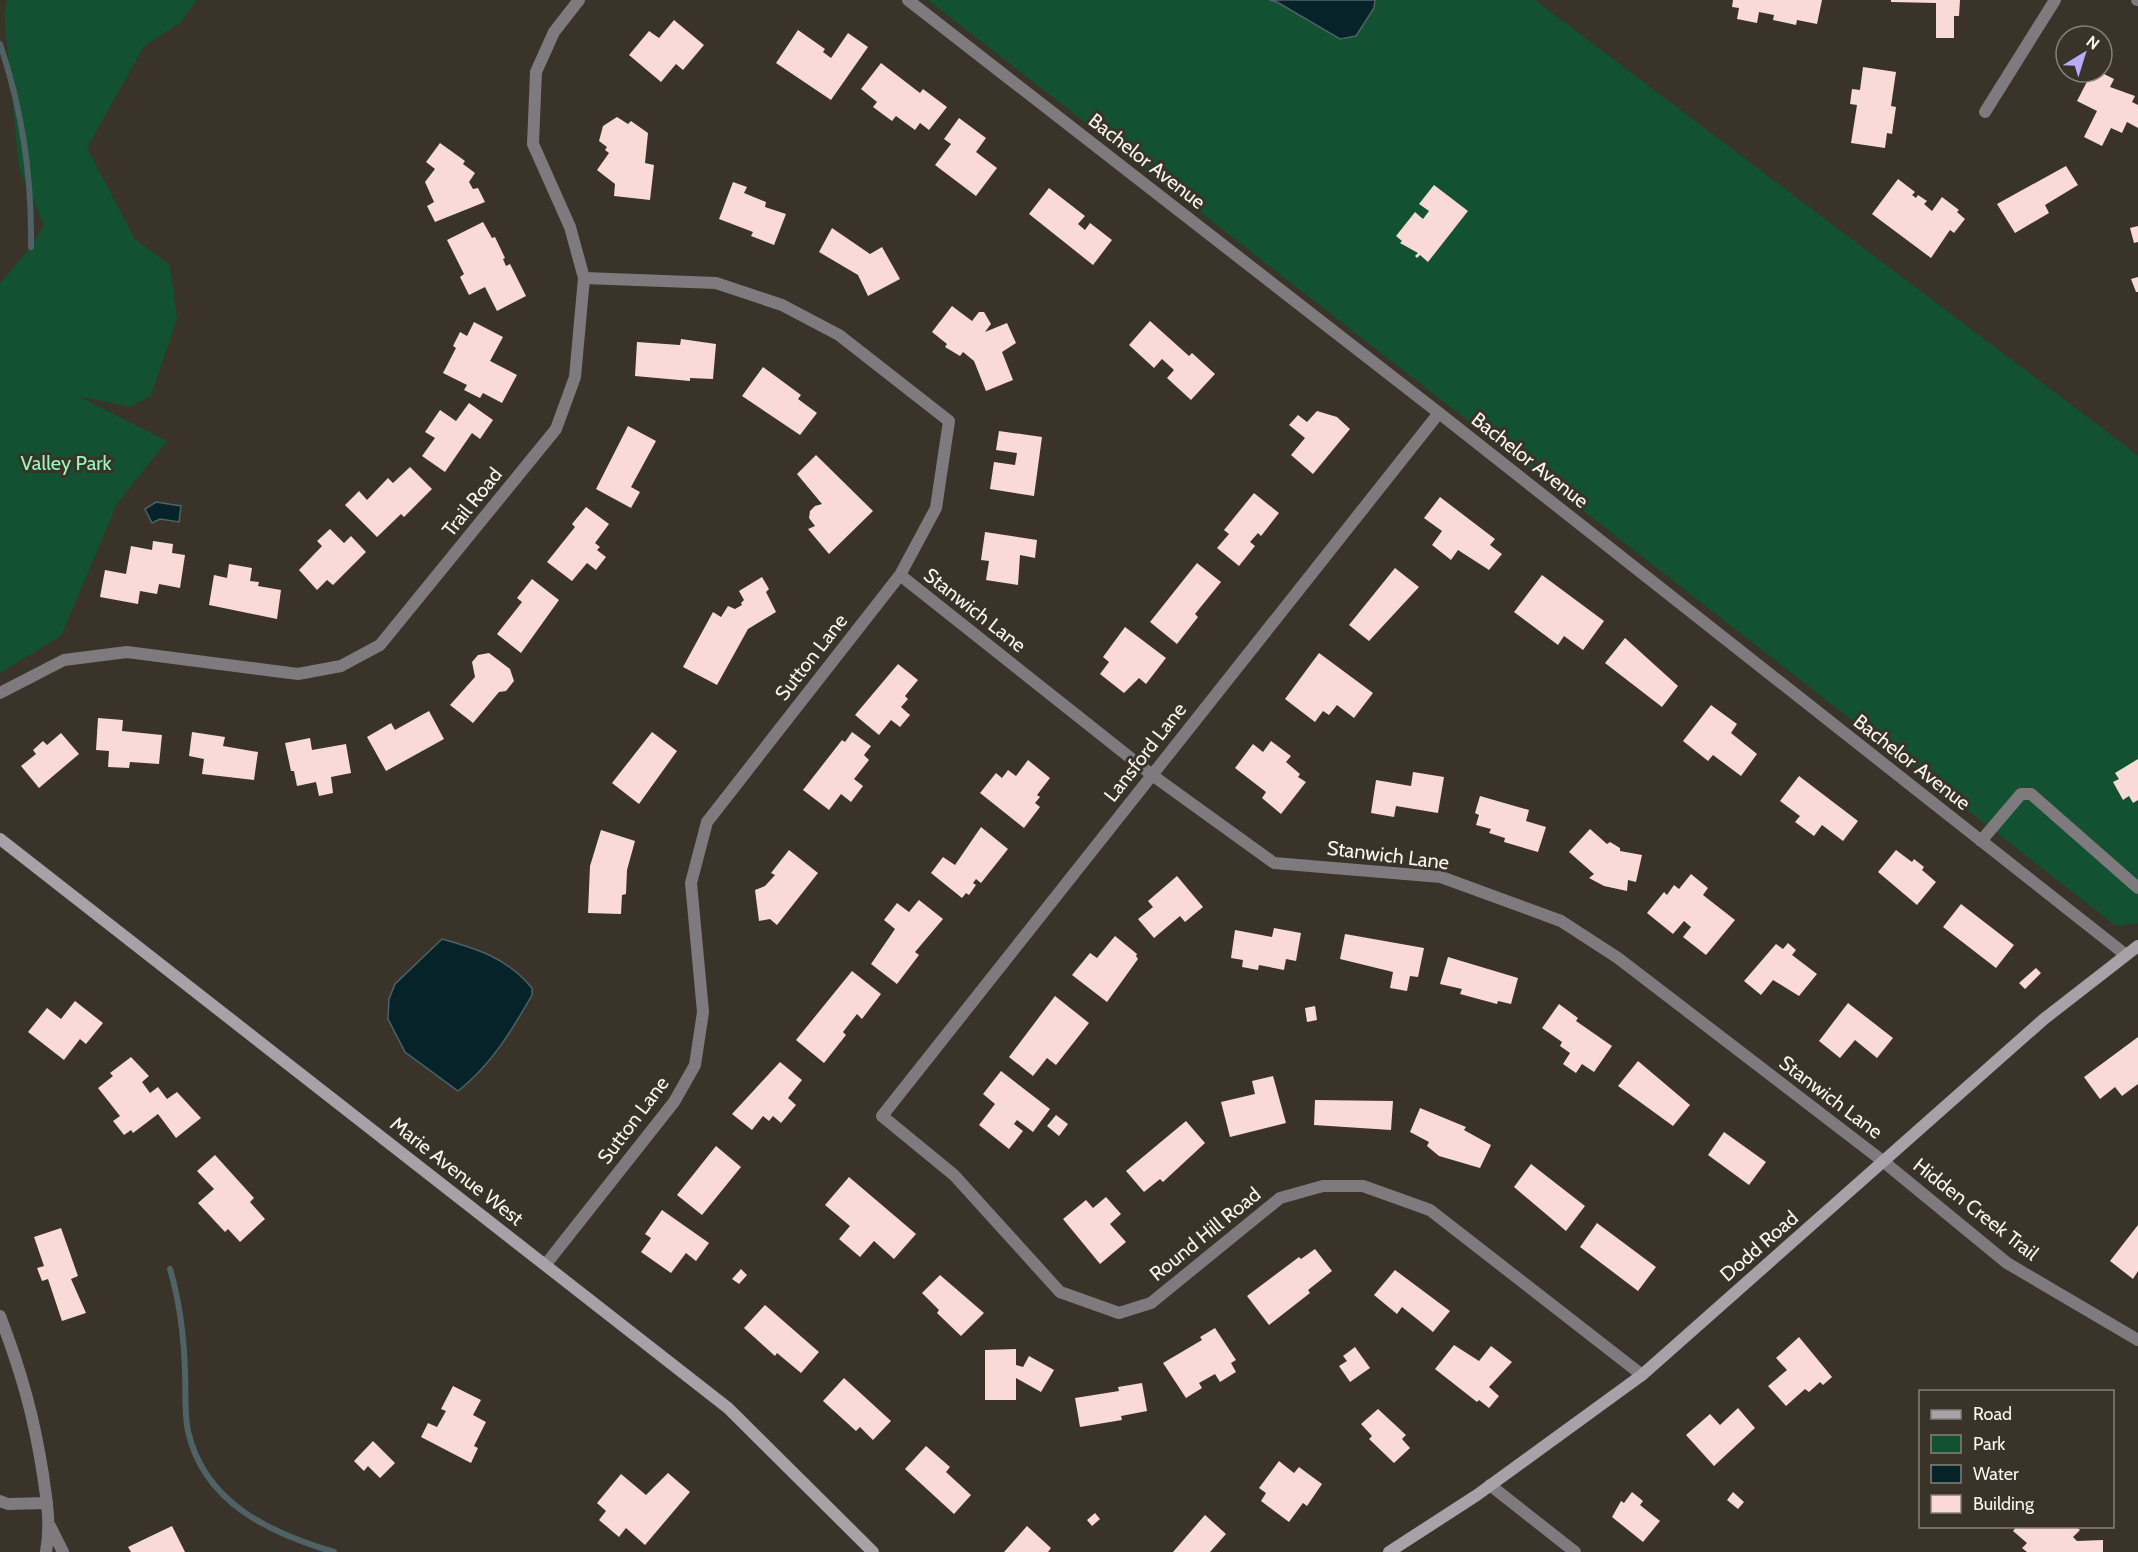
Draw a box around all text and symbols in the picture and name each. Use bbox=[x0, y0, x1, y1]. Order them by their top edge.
north arrow bbox=[2054, 24, 2114, 84]
text: N bbox=[2083, 32, 2103, 54]
street label: Bachelor Avenue bbox=[1084, 108, 1210, 214]
street label: Bachelor Avenue bbox=[1467, 407, 1593, 513]
park label: Valley Park bbox=[20, 451, 112, 475]
street label: Trail Road bbox=[437, 463, 507, 541]
street label: Stanwich Lane bbox=[919, 563, 1031, 657]
street label: Sutton Lane bbox=[770, 609, 852, 705]
street label: Lansford Lane bbox=[1099, 698, 1191, 806]
street label: Bachelor Avenue bbox=[1849, 709, 1975, 815]
street label: Stanwich Lane bbox=[1326, 836, 1450, 874]
street label: Stanwich Lane bbox=[1775, 1050, 1887, 1144]
street label: Sutton Lane bbox=[592, 1072, 674, 1168]
street label: Marie Avenue West bbox=[386, 1112, 529, 1231]
street label: Hidden Creek Trail bbox=[1909, 1153, 2044, 1265]
street label: Round Hill Road bbox=[1145, 1182, 1265, 1286]
street label: Dodd Road bbox=[1715, 1206, 1803, 1286]
legend bbox=[1919, 1390, 2114, 1528]
text: Road bbox=[1973, 1403, 2012, 1425]
text: Park bbox=[1973, 1433, 2006, 1455]
text: Water bbox=[1973, 1463, 2019, 1485]
text: Building bbox=[1973, 1493, 2035, 1515]

